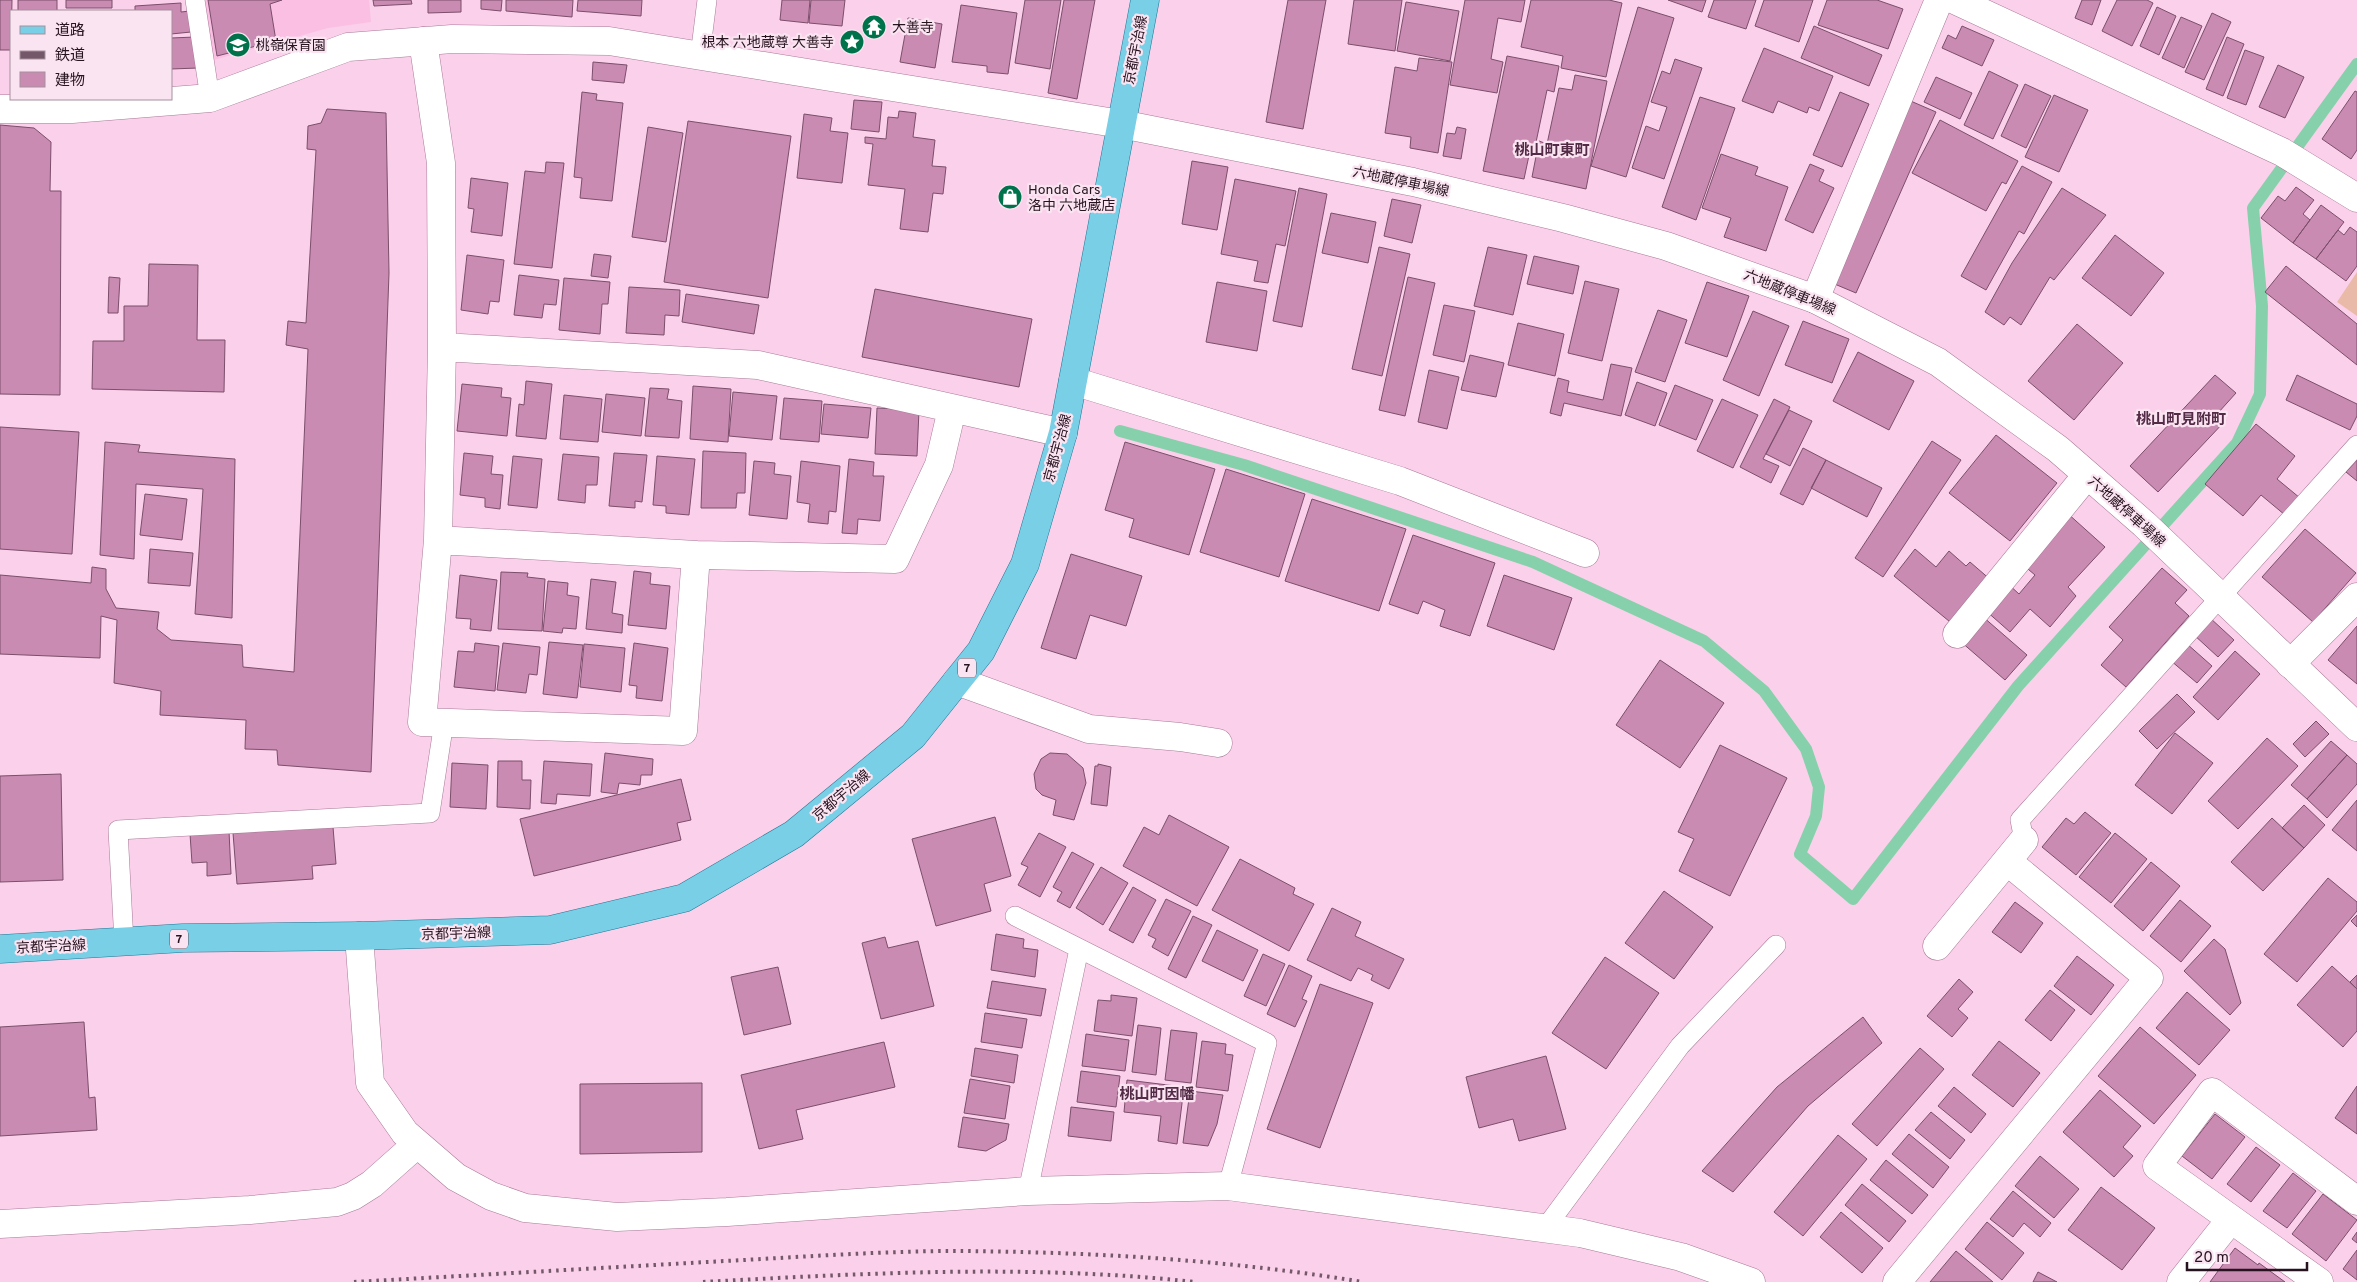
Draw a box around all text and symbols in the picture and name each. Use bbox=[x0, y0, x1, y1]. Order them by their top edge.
legend bbox=[10, 10, 172, 100]
temple icon: 大善寺 bbox=[861, 14, 887, 40]
street label: 京都宇治線 bbox=[1121, 14, 1151, 86]
place label: 大善寺 bbox=[892, 20, 934, 37]
text: 道路 bbox=[55, 22, 85, 41]
place icon: 根本 六地蔵尊 大善寺 bbox=[839, 29, 865, 55]
school or university icon: 桃嶺保育園 bbox=[225, 32, 251, 58]
place label: 根本 六地蔵尊 大善寺 bbox=[701, 35, 834, 52]
place label: 桃嶺保育園 bbox=[256, 38, 326, 55]
text: 鉄道 bbox=[55, 47, 85, 66]
text: 建物 bbox=[55, 72, 85, 91]
district label: 桃山町東町 bbox=[1514, 142, 1590, 161]
street label: 六地蔵停車場線 bbox=[1351, 164, 1450, 201]
place label: Honda Cars 洛中 六地蔵店 bbox=[1028, 182, 1115, 215]
shop icon: Honda Cars 洛中 六地蔵店 bbox=[997, 184, 1023, 210]
street label: 六地蔵停車場線 bbox=[1741, 267, 1838, 320]
district label: 桃山町見附町 bbox=[2136, 411, 2226, 430]
street label: 京都宇治線 bbox=[1041, 412, 1076, 484]
street label: 六地蔵停車場線 bbox=[2084, 473, 2168, 551]
road number: 7 bbox=[958, 658, 976, 678]
street label: 京都宇治線 bbox=[810, 767, 874, 825]
street label: 京都宇治線 bbox=[421, 925, 491, 944]
road number: 7 bbox=[170, 930, 188, 949]
street label: 京都宇治線 bbox=[16, 937, 86, 958]
district label: 桃山町因幡 bbox=[1119, 1086, 1195, 1105]
scale bar bbox=[2187, 1240, 2307, 1272]
text: 20 m bbox=[2194, 1249, 2229, 1268]

